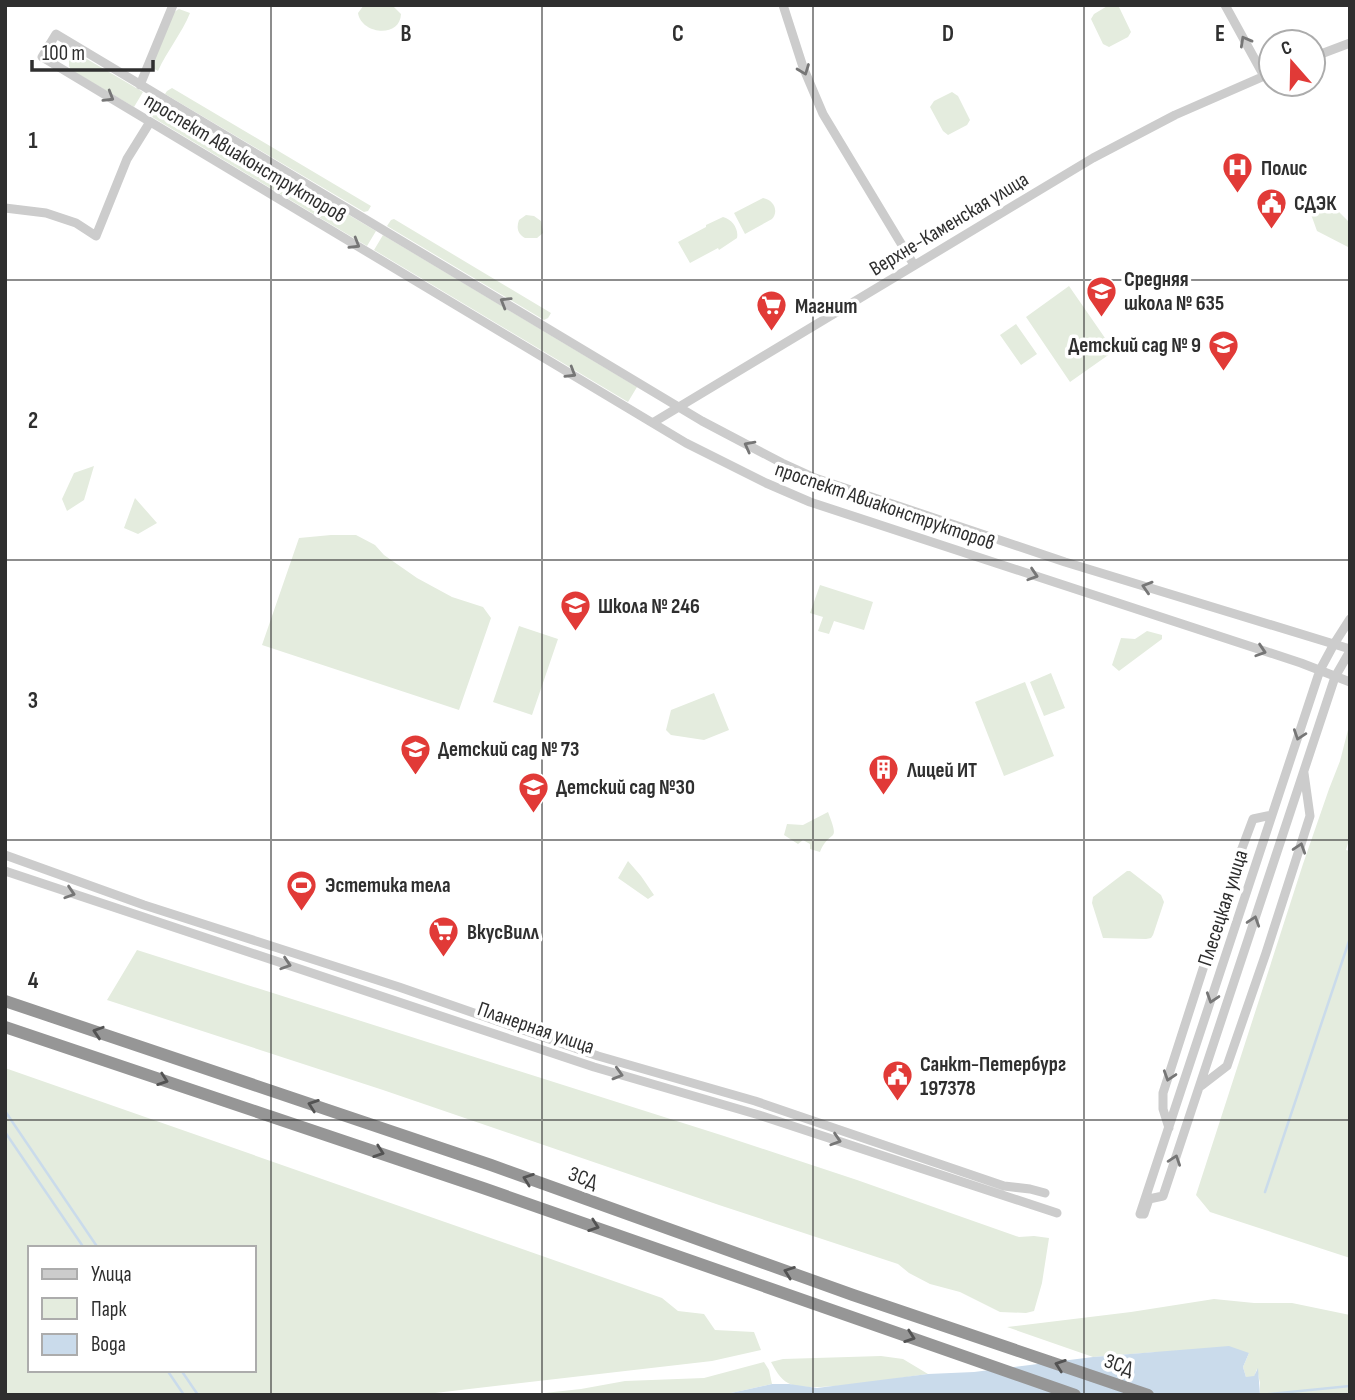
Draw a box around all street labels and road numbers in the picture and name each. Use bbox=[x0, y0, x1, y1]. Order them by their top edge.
street label: проспект Авиаконструкторов bbox=[140, 88, 350, 228]
street label: Верхне-Каменская улица bbox=[865, 167, 1033, 281]
street label: проспект Авиаконструкторов bbox=[772, 457, 998, 555]
street label: Плесецкая улица bbox=[1192, 847, 1254, 969]
street label: Планерная улица bbox=[474, 996, 598, 1060]
street label: ЗСД bbox=[565, 1161, 601, 1195]
street label: ЗСД bbox=[1101, 1348, 1137, 1382]

